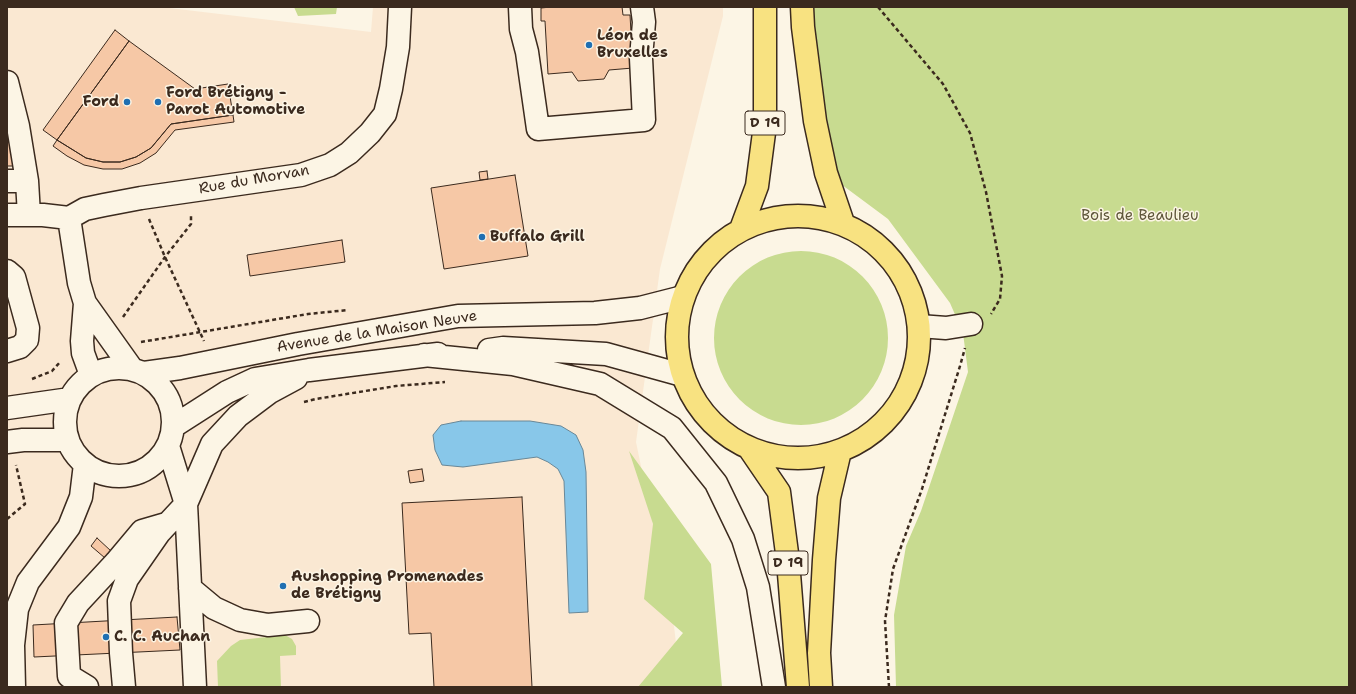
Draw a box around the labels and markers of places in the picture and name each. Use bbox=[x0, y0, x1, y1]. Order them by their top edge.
place label: Léon de Bruxelles bbox=[597, 27, 668, 62]
marker: Léon de Bruxelles bbox=[584, 40, 594, 50]
place label: Ford Brétigny - Parot Automotive bbox=[166, 84, 305, 119]
place label: Ford bbox=[83, 93, 119, 111]
marker: Ford bbox=[122, 97, 132, 107]
marker: Ford Brétigny - Parot Automotive bbox=[153, 97, 163, 107]
place label: Buffalo Grill bbox=[490, 228, 585, 246]
marker: Buffalo Grill bbox=[477, 232, 487, 242]
place label: Aushopping Promenades de Brétigny bbox=[291, 568, 484, 603]
marker: Aushopping Promenades de Brétigny bbox=[278, 581, 288, 591]
place label: C. C. Auchan bbox=[114, 628, 210, 646]
marker: C. C. Auchan bbox=[101, 632, 111, 642]

